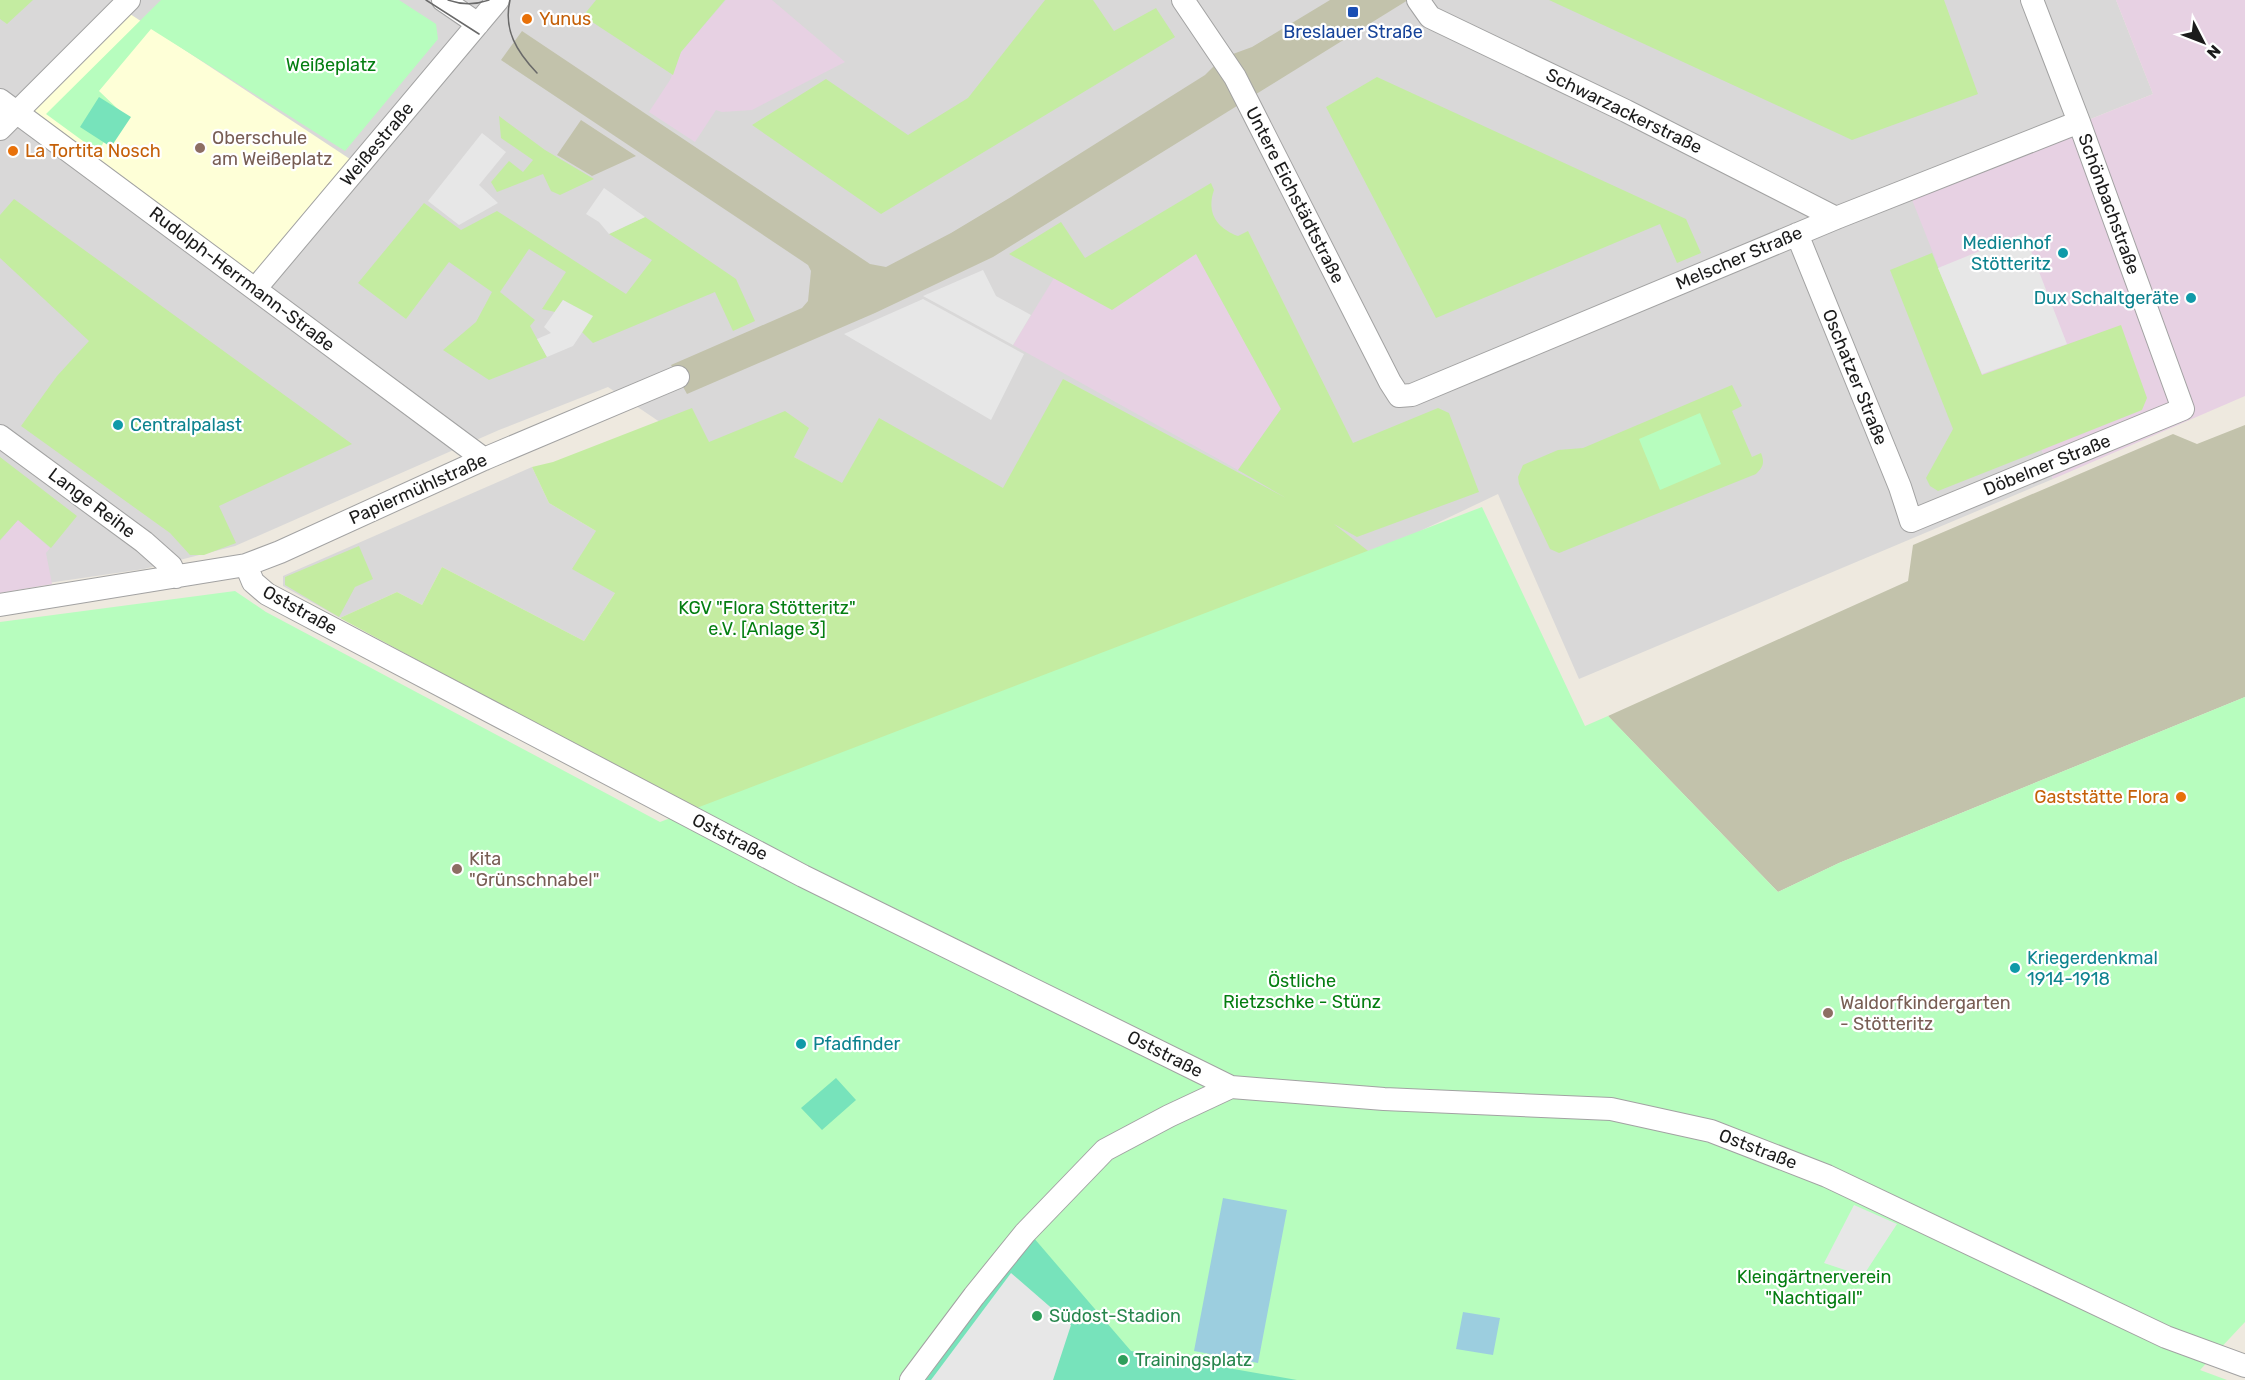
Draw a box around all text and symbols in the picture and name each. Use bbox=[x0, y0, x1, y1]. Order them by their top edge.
marker: Breslauer Straße bbox=[1346, 5, 1360, 19]
place label: Yunus bbox=[539, 8, 591, 30]
marker: Yunus bbox=[520, 12, 534, 26]
north arrow bbox=[2173, 12, 2233, 72]
place label: Breslauer Straße bbox=[1283, 21, 1423, 43]
text: N bbox=[2203, 41, 2225, 62]
park label: Weißeplatz bbox=[286, 54, 376, 76]
street label: Schwarzackerstraße bbox=[1542, 64, 1706, 158]
street label: Weißestraße bbox=[336, 98, 418, 190]
street label: Untere Eichstädtstraße bbox=[1241, 103, 1349, 287]
place label: Oberschule am Weißeplatz bbox=[212, 127, 332, 170]
street label: Schönbachstraße bbox=[2073, 131, 2145, 277]
place label: La Tortita Nosch bbox=[25, 140, 161, 162]
marker: Oberschule am Weißeplatz bbox=[193, 141, 207, 155]
marker: La Tortita Nosch bbox=[6, 144, 20, 158]
street label: Rudolph-Herrmann-Straße bbox=[145, 202, 339, 356]
street label: Melscher Straße bbox=[1672, 221, 1806, 295]
place label: Medienhof Stötteritz bbox=[1962, 232, 2051, 275]
marker: Medienhof Stötteritz bbox=[2056, 246, 2070, 260]
place label: Dux Schaltgeräte bbox=[2034, 287, 2179, 309]
marker: Dux Schaltgeräte bbox=[2184, 291, 2198, 305]
street label: Oschatzer Straße bbox=[1818, 306, 1892, 448]
place label: Centralpalast bbox=[130, 414, 242, 436]
marker: Centralpalast bbox=[111, 418, 125, 432]
street label: Döbelner Straße bbox=[1980, 429, 2114, 501]
street label: Papiermühlstraße bbox=[345, 449, 491, 529]
street label: Lange Reihe bbox=[44, 463, 140, 543]
street label: Oststraße bbox=[259, 581, 341, 639]
park label: KGV "Flora Stötteritz" e.V. [Anlage 3] bbox=[678, 597, 856, 640]
place label: Gaststätte Flora bbox=[2034, 786, 2169, 808]
marker: Gaststätte Flora bbox=[2174, 790, 2188, 804]
street label: Oststraße bbox=[689, 809, 771, 865]
place label: Kita "Grünschnabel" bbox=[469, 848, 599, 891]
marker: Kita "Grünschnabel" bbox=[450, 862, 464, 876]
place label: Kriegerdenkmal 1914-1918 bbox=[2027, 947, 2158, 990]
marker: Kriegerdenkmal 1914-1918 bbox=[2008, 961, 2022, 975]
park label: Östliche Rietzschke - Stünz bbox=[1223, 970, 1381, 1013]
place label: Waldorfkindergarten - Stötteritz bbox=[1840, 992, 2011, 1035]
marker: Waldorfkindergarten - Stötteritz bbox=[1821, 1006, 1835, 1020]
street label: Oststraße bbox=[1124, 1026, 1206, 1082]
place label: Pfadfinder bbox=[813, 1033, 901, 1055]
marker: Pfadfinder bbox=[794, 1037, 808, 1051]
street label: Oststraße bbox=[1716, 1124, 1800, 1174]
park label: Kleingärtnerverein "Nachtigall" bbox=[1737, 1266, 1891, 1309]
place label: Südost-Stadion bbox=[1049, 1305, 1181, 1327]
marker: Südost-Stadion bbox=[1030, 1309, 1044, 1323]
place label: Trainingsplatz bbox=[1135, 1349, 1252, 1371]
marker: Trainingsplatz bbox=[1116, 1353, 1130, 1367]

